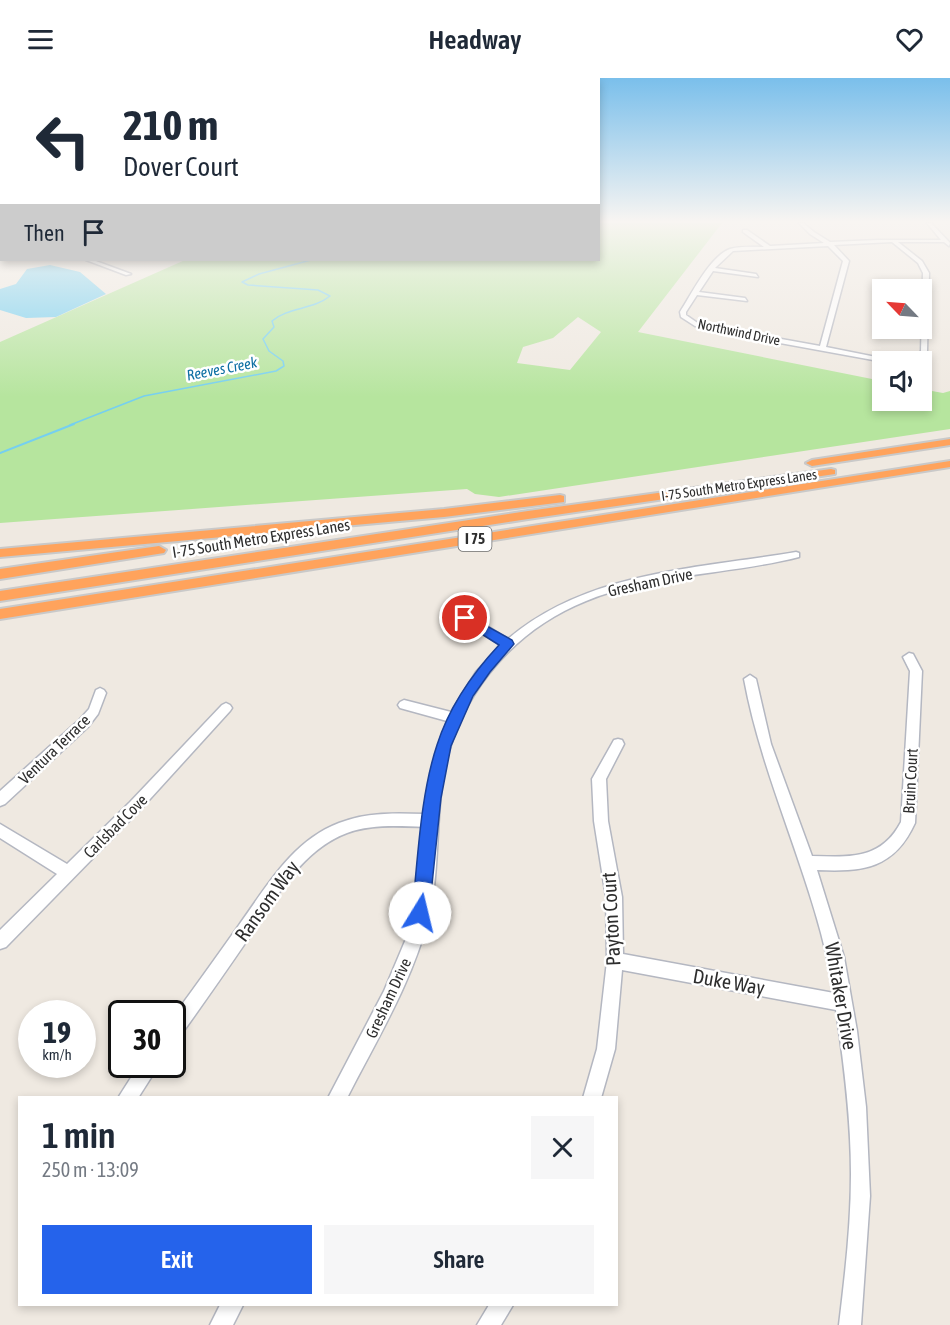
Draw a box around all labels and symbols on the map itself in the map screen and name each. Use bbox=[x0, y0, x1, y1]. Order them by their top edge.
north arrow bbox=[872, 279, 932, 339]
street label: Northwind Drive bbox=[696, 315, 782, 349]
water label: Reeves Creek bbox=[185, 353, 259, 384]
street label: I-75 South Metro Express Lanes bbox=[660, 466, 818, 504]
street label: I-75 South Metro Express Lanes bbox=[171, 515, 352, 562]
road number: I 75 bbox=[458, 527, 492, 551]
street label: Gresham Drive bbox=[606, 564, 694, 600]
pin bbox=[439, 592, 490, 643]
street label: Ventura Terrace bbox=[15, 711, 93, 787]
street label: Bruin Court bbox=[899, 748, 921, 814]
street label: Carlsbad Cove bbox=[80, 791, 150, 861]
street label: Ransom Way bbox=[230, 856, 304, 946]
street label: Payton Court bbox=[597, 871, 624, 967]
position arrow bbox=[388, 881, 452, 945]
street label: Whitaker Drive bbox=[821, 940, 862, 1051]
street label: Gresham Drive bbox=[362, 955, 414, 1041]
street label: Duke Way bbox=[691, 964, 767, 999]
speed limit sign: 30 bbox=[108, 1000, 186, 1078]

